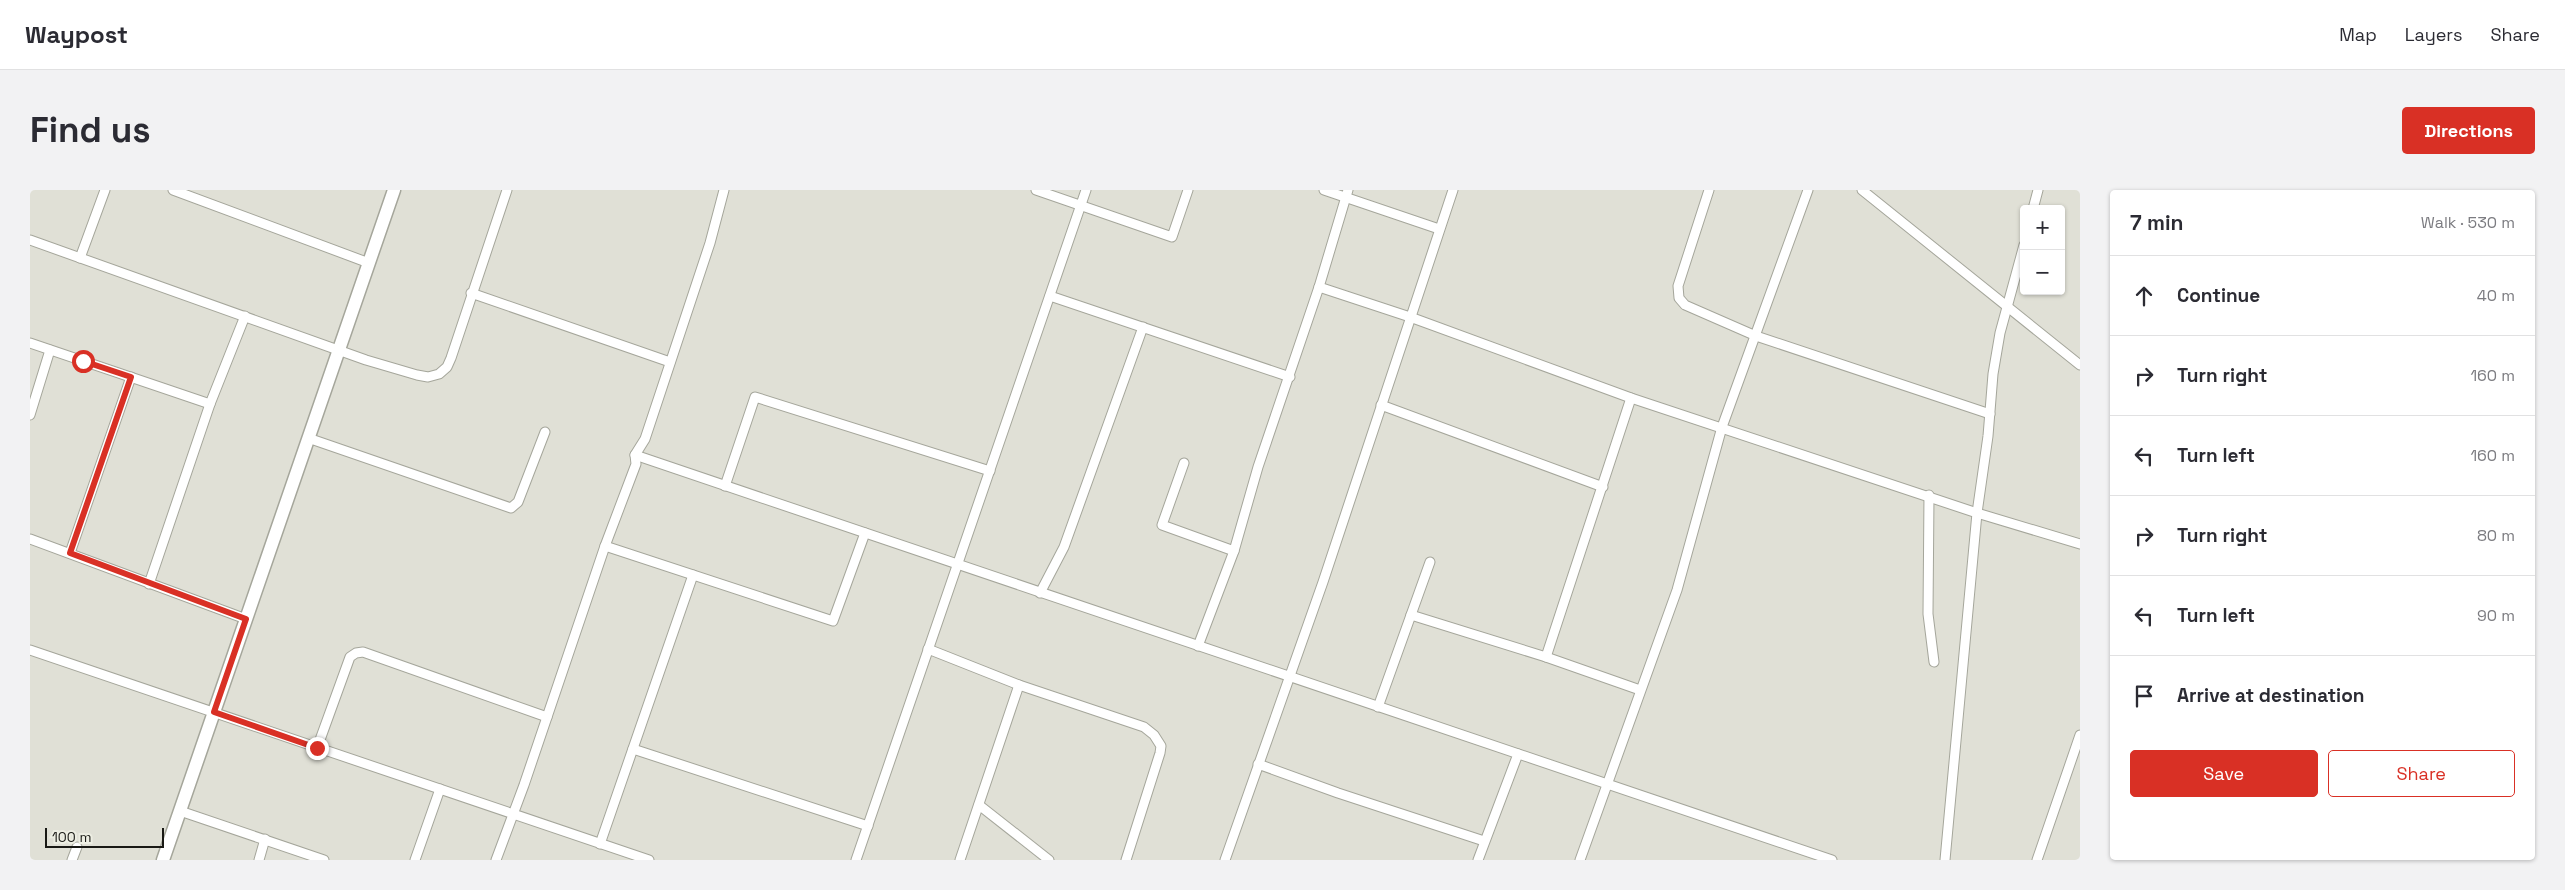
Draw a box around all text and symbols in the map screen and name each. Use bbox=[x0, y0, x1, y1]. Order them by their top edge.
text: Waypost bbox=[25, 19, 128, 50]
text: Map bbox=[2339, 23, 2377, 46]
text: Layers bbox=[2405, 23, 2462, 46]
text: Share bbox=[2490, 23, 2540, 46]
button: Directions bbox=[2402, 107, 2535, 154]
text: Find us bbox=[30, 108, 151, 152]
map controls bbox=[2020, 205, 2065, 295]
button: + bbox=[2020, 205, 2065, 250]
text: 7 min bbox=[2130, 209, 2183, 236]
text: Walk · 530 m bbox=[2421, 212, 2515, 233]
button: − bbox=[2020, 250, 2065, 295]
icon: ahead bbox=[2130, 282, 2158, 310]
text: Continue bbox=[2177, 283, 2260, 308]
text: 40 m bbox=[2477, 285, 2515, 306]
route start bbox=[72, 350, 95, 373]
icon: right bbox=[2130, 362, 2158, 390]
text: Turn right bbox=[2177, 363, 2267, 388]
text: 160 m bbox=[2470, 365, 2515, 386]
icon: left bbox=[2130, 442, 2158, 470]
text: Turn left bbox=[2177, 443, 2255, 468]
text: 160 m bbox=[2470, 445, 2515, 466]
icon: right bbox=[2130, 522, 2158, 550]
text: Turn right bbox=[2177, 523, 2267, 548]
text: 80 m bbox=[2477, 525, 2515, 546]
icon: left bbox=[2130, 602, 2158, 630]
text: Turn left bbox=[2177, 603, 2255, 628]
text: 90 m bbox=[2477, 605, 2515, 626]
icon: arrive bbox=[2130, 682, 2158, 710]
text: Arrive at destination bbox=[2177, 683, 2365, 708]
route end bbox=[306, 737, 329, 760]
button: Save bbox=[2130, 750, 2318, 797]
button: Share bbox=[2328, 750, 2515, 797]
scale bar bbox=[45, 825, 164, 848]
text: 100 m bbox=[52, 828, 91, 846]

